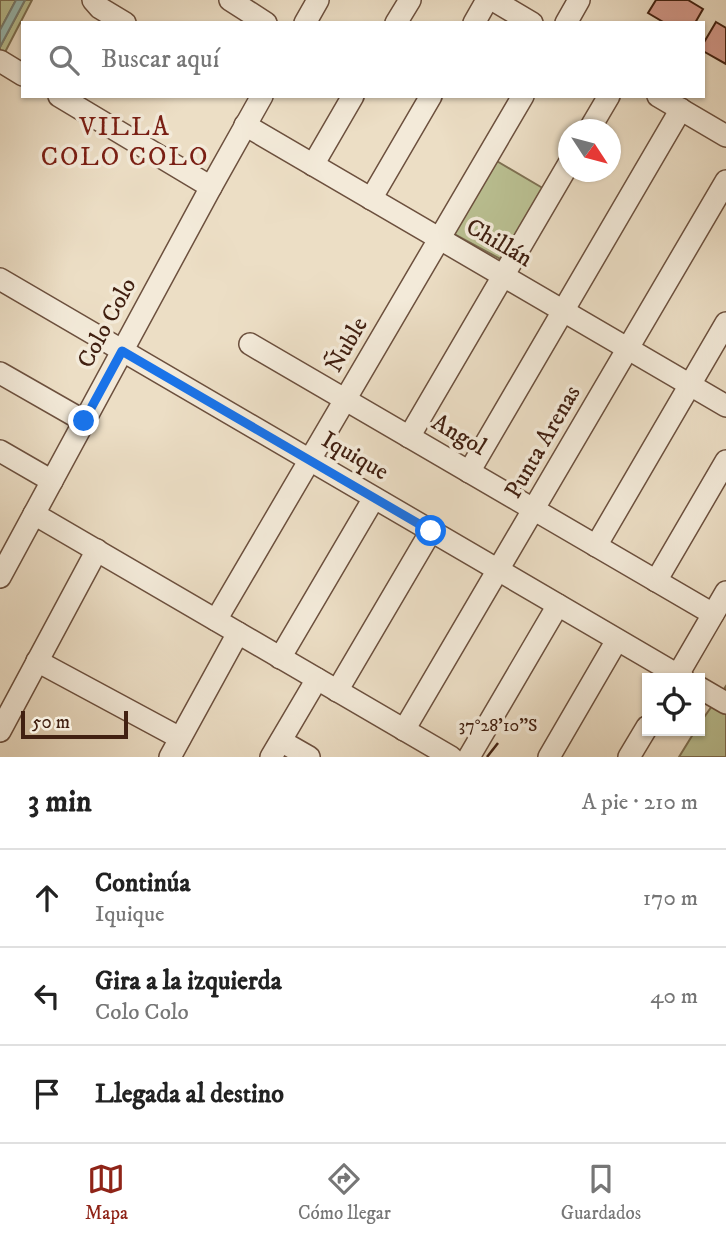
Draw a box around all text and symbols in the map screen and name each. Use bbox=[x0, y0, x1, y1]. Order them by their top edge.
search box bbox=[21, 21, 705, 98]
icon: search bbox=[45, 41, 83, 79]
text: Buscar aquí bbox=[101, 43, 219, 76]
district label: VILLA COLO COLO bbox=[41, 111, 209, 174]
north arrow bbox=[558, 119, 621, 182]
street label: Chillán bbox=[460, 212, 538, 274]
street label: Colo Colo bbox=[71, 273, 143, 373]
street label: Ñuble bbox=[318, 311, 375, 378]
street label: Punta Arenas bbox=[499, 380, 587, 504]
route end bbox=[68, 405, 99, 436]
street label: Angol bbox=[426, 407, 492, 463]
street label: Iquique bbox=[316, 425, 394, 487]
route start bbox=[415, 515, 446, 546]
map controls bbox=[642, 673, 705, 736]
button: locate bbox=[642, 673, 705, 736]
scale bar bbox=[21, 708, 128, 740]
text: 50 m bbox=[32, 711, 70, 734]
text: 37°28'10"S bbox=[458, 715, 538, 737]
text: 3 min bbox=[28, 784, 92, 821]
text: A pie · 210 m bbox=[582, 788, 698, 817]
text: Continúa bbox=[95, 867, 190, 900]
icon: ahead bbox=[28, 879, 66, 917]
text: 170 m bbox=[643, 884, 698, 913]
text: Iquique bbox=[95, 900, 165, 929]
text: Gira a la izquierda bbox=[95, 965, 282, 998]
icon: left bbox=[28, 977, 66, 1015]
text: 40 m bbox=[650, 982, 698, 1011]
text: Colo Colo bbox=[95, 998, 189, 1027]
icon: arrive bbox=[28, 1075, 66, 1113]
text: Llegada al destino bbox=[95, 1078, 284, 1111]
tab: Mapa bbox=[85, 1160, 128, 1225]
tab: Cómo llegar bbox=[298, 1160, 391, 1225]
tab: Guardados bbox=[561, 1160, 641, 1225]

